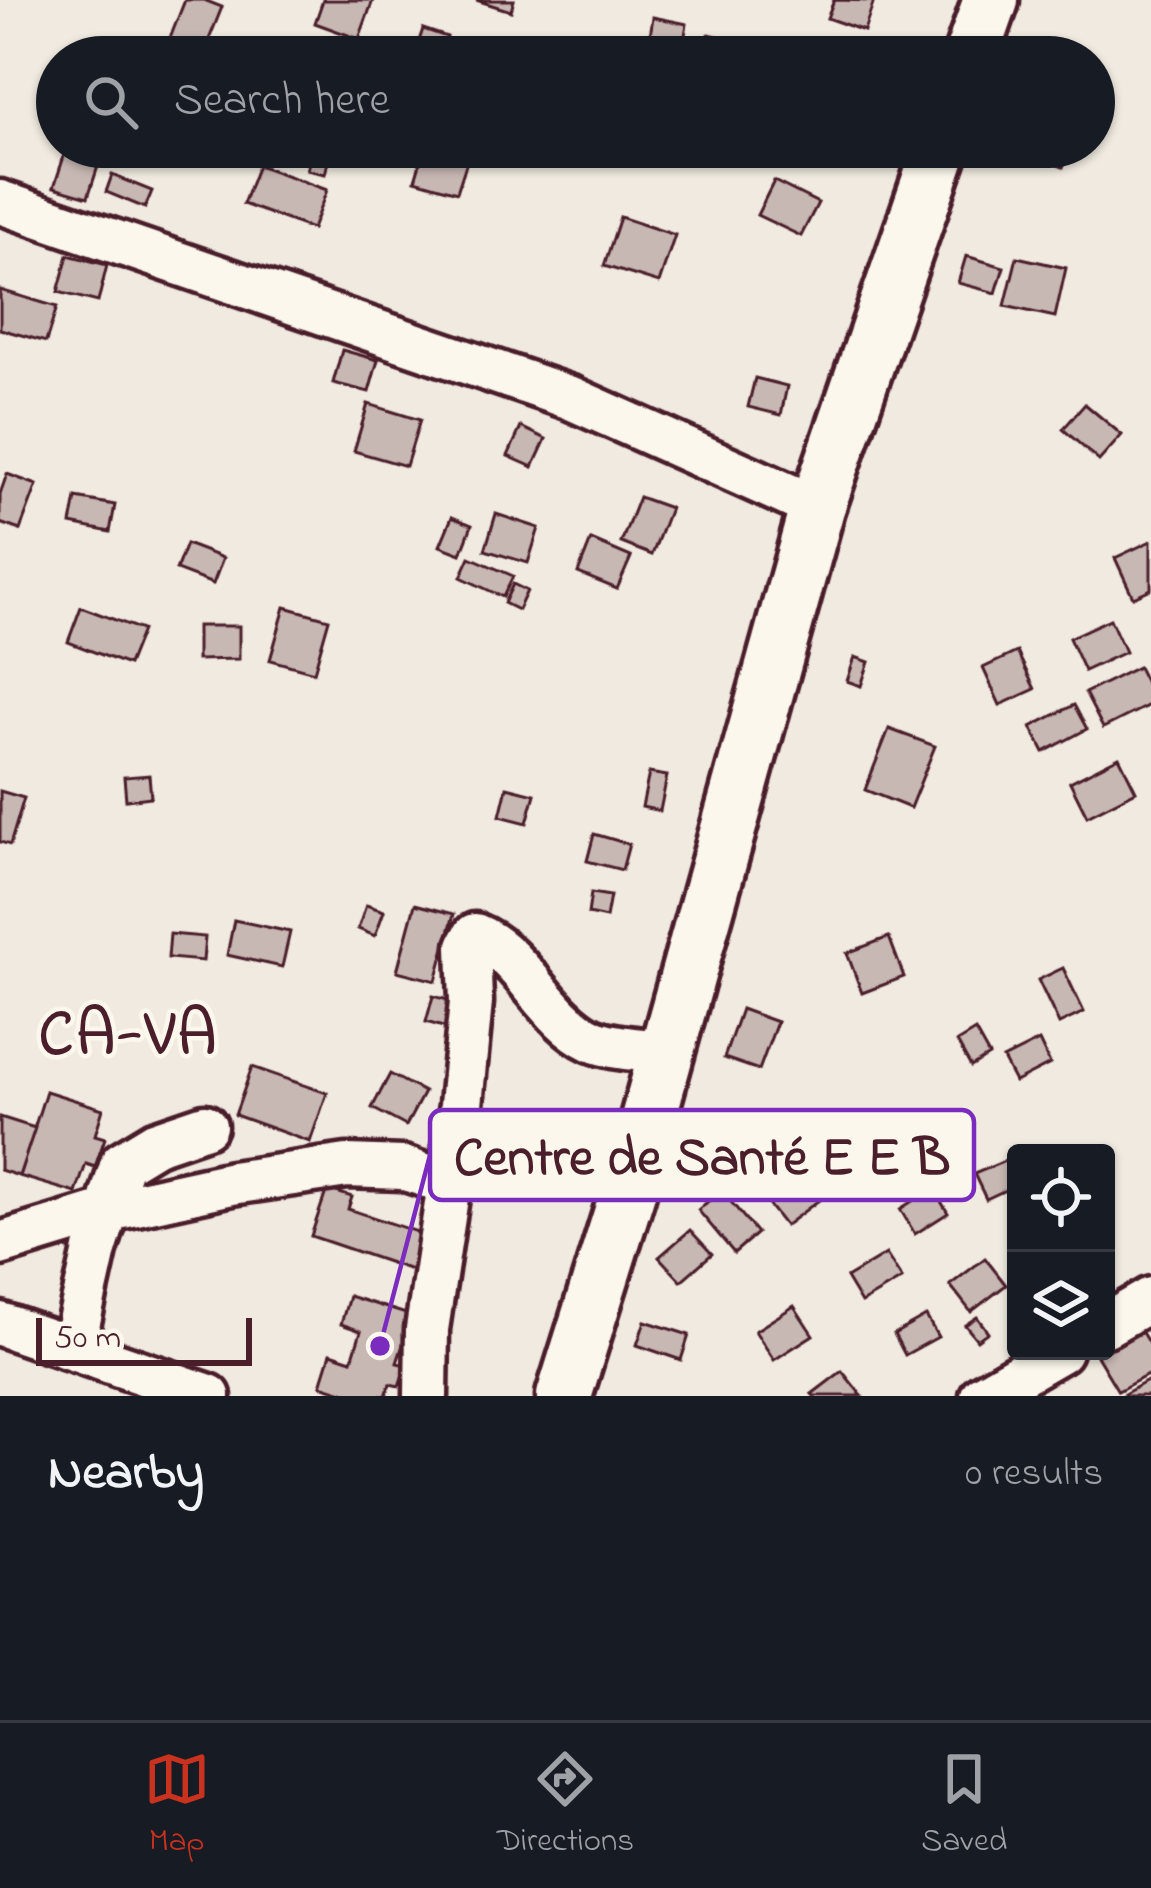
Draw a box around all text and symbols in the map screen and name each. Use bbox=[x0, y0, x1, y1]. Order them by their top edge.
search box bbox=[36, 36, 1115, 168]
icon: search bbox=[78, 69, 144, 135]
text: Search here bbox=[174, 69, 390, 135]
district label: CA-VA bbox=[39, 992, 219, 1084]
callout: Centre de Santé E E B bbox=[430, 1110, 974, 1200]
text: Centre de Santé E E B bbox=[454, 1122, 950, 1200]
map controls bbox=[1007, 1144, 1115, 1360]
button: locate bbox=[1007, 1144, 1115, 1252]
button: layers bbox=[1007, 1252, 1115, 1360]
scale bar bbox=[36, 1312, 252, 1365]
text: 50 m bbox=[54, 1315, 121, 1363]
text: Nearby bbox=[48, 1437, 204, 1512]
text: 0 results bbox=[965, 1446, 1103, 1503]
tab: Map bbox=[144, 1746, 210, 1866]
tab: Directions bbox=[497, 1746, 634, 1866]
tab: Saved bbox=[921, 1746, 1007, 1866]

